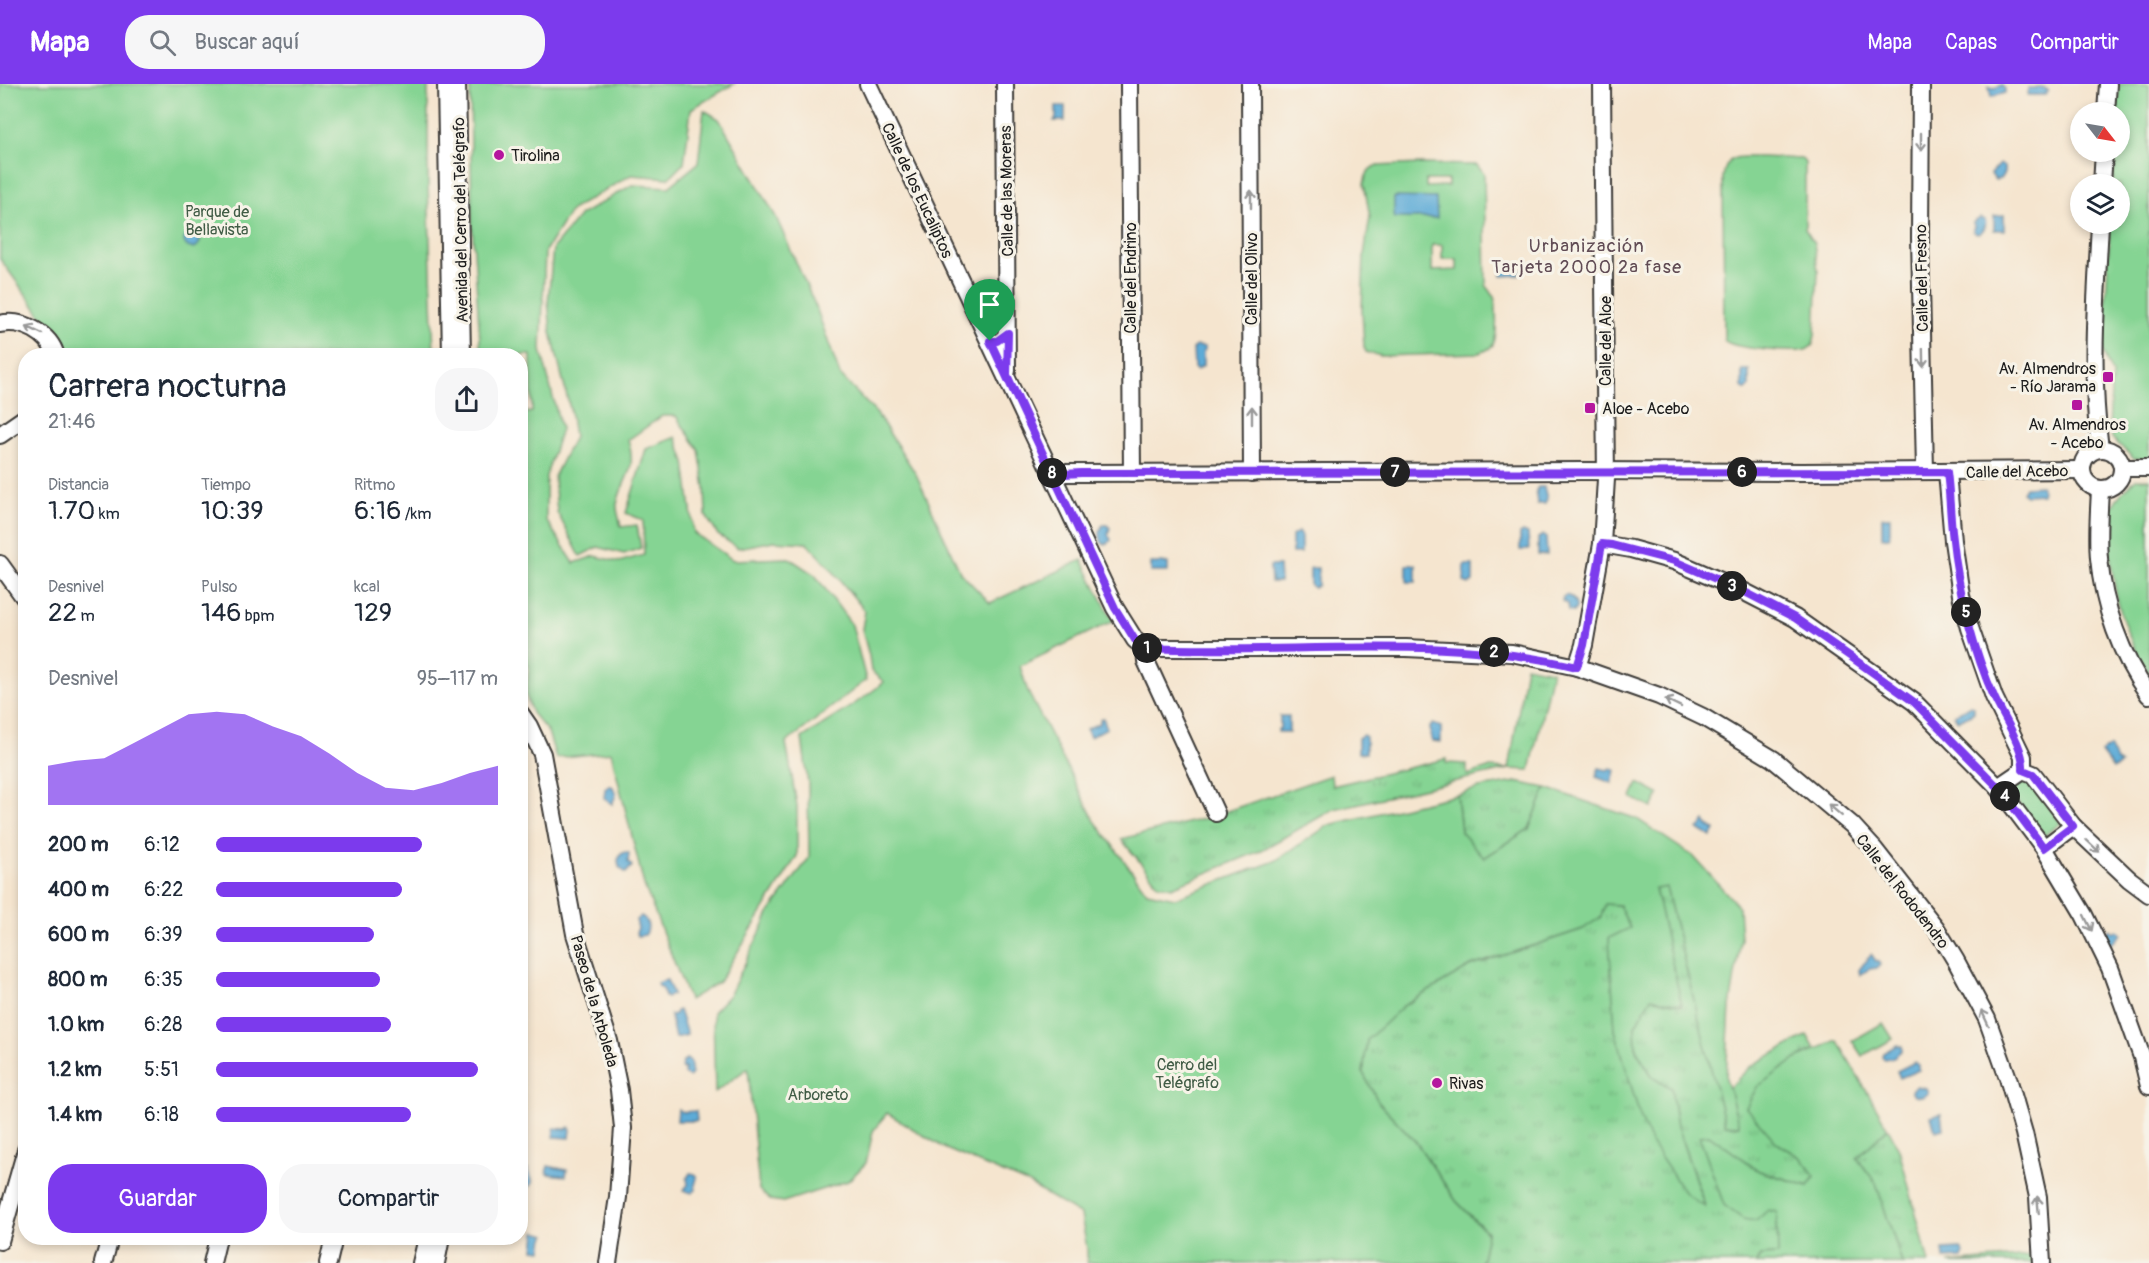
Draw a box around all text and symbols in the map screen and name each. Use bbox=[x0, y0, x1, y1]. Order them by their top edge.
search box bbox=[125, 15, 545, 69]
text: Mapa bbox=[30, 25, 89, 60]
icon: search bbox=[146, 26, 179, 59]
text: Buscar aquí bbox=[194, 28, 300, 56]
text: Mapa bbox=[1868, 29, 1912, 56]
text: Capas bbox=[1945, 29, 1997, 56]
text: Compartir bbox=[2030, 29, 2119, 56]
north arrow bbox=[2070, 102, 2130, 162]
map controls bbox=[2070, 102, 2130, 234]
street label: Avenida del Cerro del Telégrafo bbox=[449, 117, 473, 323]
street label: Calle de los Eucaliptos bbox=[877, 120, 957, 261]
street label: Calle de las Moreras bbox=[996, 125, 1018, 257]
one-way arrow bbox=[1915, 132, 1927, 152]
place label: Tirolina bbox=[511, 146, 560, 166]
marker: Tirolina bbox=[492, 148, 506, 162]
button: layers bbox=[2070, 174, 2130, 234]
one-way arrow bbox=[1245, 189, 1257, 209]
park label: Parque de Bellavista bbox=[185, 202, 249, 240]
street label: Calle del Endrino bbox=[1121, 222, 1141, 334]
street label: Calle del Fresno bbox=[1911, 224, 1933, 332]
street label: Calle del Olivo bbox=[1242, 232, 1262, 325]
district label: Urbanización Tarjeta 2000 2ª fase bbox=[1491, 235, 1683, 279]
pin bbox=[964, 279, 1015, 341]
icon: arrive bbox=[973, 288, 1006, 321]
street label: Calle del Aloe bbox=[1596, 296, 1616, 386]
one-way arrow bbox=[25, 324, 43, 336]
one-way arrow bbox=[1917, 348, 1929, 368]
place label: Av. Almendros - Río Jarama bbox=[1998, 359, 2096, 397]
text: Carrera nocturna bbox=[48, 366, 287, 407]
button: share bbox=[435, 368, 498, 431]
marker: Av. Almendros - Río Jarama bbox=[2101, 370, 2115, 384]
marker: Av. Almendros - Acebo bbox=[2070, 398, 2084, 412]
place label: Aloe - Acebo bbox=[1602, 399, 1690, 419]
marker: Aloe - Acebo bbox=[1583, 401, 1597, 415]
one-way arrow bbox=[1246, 405, 1258, 425]
text: 21:46 bbox=[48, 409, 96, 434]
place label: Av. Almendros - Acebo bbox=[2028, 415, 2126, 453]
pin: 7 bbox=[1380, 457, 1410, 487]
pin: 6 bbox=[1727, 457, 1757, 487]
pin: 8 bbox=[1037, 458, 1067, 488]
street label: Calle del Acebo bbox=[1966, 461, 2069, 483]
text: 7 bbox=[1391, 462, 1399, 482]
text: 6 bbox=[1737, 462, 1747, 482]
text: 8 bbox=[1048, 463, 1056, 483]
text: Distancia bbox=[48, 475, 109, 495]
text: Tiempo bbox=[201, 475, 251, 495]
text: Ritmo bbox=[354, 475, 395, 495]
text: 1.70 bbox=[48, 495, 95, 527]
text: 10:39 bbox=[201, 495, 264, 527]
text: 6:16 bbox=[354, 495, 401, 527]
text: km bbox=[95, 504, 120, 524]
text: /km bbox=[401, 504, 431, 524]
pin: 3 bbox=[1717, 571, 1747, 601]
text: 3 bbox=[1728, 576, 1736, 596]
text: Desnivel bbox=[48, 577, 104, 597]
text: Pulso bbox=[201, 577, 237, 597]
text: kcal bbox=[354, 577, 380, 597]
text: 22 bbox=[48, 597, 77, 629]
text: 146 bbox=[201, 597, 241, 629]
text: 129 bbox=[354, 597, 392, 629]
pin: 5 bbox=[1951, 597, 1981, 627]
text: 5 bbox=[1962, 602, 1970, 622]
text: m bbox=[77, 606, 95, 626]
text: bpm bbox=[241, 606, 274, 626]
pin: 1 bbox=[1132, 633, 1162, 663]
pin: 2 bbox=[1479, 637, 1509, 667]
text: 1 bbox=[1144, 638, 1150, 658]
text: 2 bbox=[1490, 642, 1498, 662]
text: Desnivel bbox=[48, 666, 118, 691]
text: 95–117 m bbox=[417, 666, 498, 691]
one-way arrow bbox=[1665, 696, 1683, 708]
pin: 4 bbox=[1990, 781, 2020, 811]
text: 4 bbox=[2000, 786, 2010, 806]
one-way arrow bbox=[1827, 804, 1843, 817]
street label: Calle del Rododendro bbox=[1851, 830, 1953, 953]
text: 200 m bbox=[48, 832, 109, 857]
text: 6:12 bbox=[144, 832, 180, 857]
one-way arrow bbox=[2085, 838, 2100, 852]
text: 400 m bbox=[48, 877, 109, 902]
text: 6:22 bbox=[144, 877, 183, 902]
one-way arrow bbox=[2083, 914, 2095, 932]
text: 600 m bbox=[48, 922, 109, 947]
text: 6:39 bbox=[144, 922, 182, 947]
street label: Paseo de la Arboleda bbox=[566, 933, 622, 1070]
text: 800 m bbox=[48, 967, 108, 992]
text: 6:35 bbox=[144, 967, 183, 992]
one-way arrow bbox=[1979, 1009, 1991, 1027]
text: 1.0 km bbox=[48, 1012, 104, 1037]
text: 6:28 bbox=[144, 1012, 182, 1037]
park label: Cerro del Telégrafo bbox=[1155, 1055, 1219, 1093]
text: 1.2 km bbox=[48, 1057, 102, 1082]
text: 5:51 bbox=[144, 1057, 179, 1082]
place label: Rivas bbox=[1449, 1074, 1483, 1094]
marker: Rivas bbox=[1430, 1076, 1444, 1090]
park label: Arboreto bbox=[788, 1085, 849, 1105]
text: 1.4 km bbox=[48, 1102, 102, 1127]
text: 6:18 bbox=[144, 1102, 179, 1127]
button: Guardar bbox=[48, 1164, 267, 1233]
button: Compartir bbox=[279, 1164, 498, 1233]
one-way arrow bbox=[2032, 1195, 2043, 1215]

